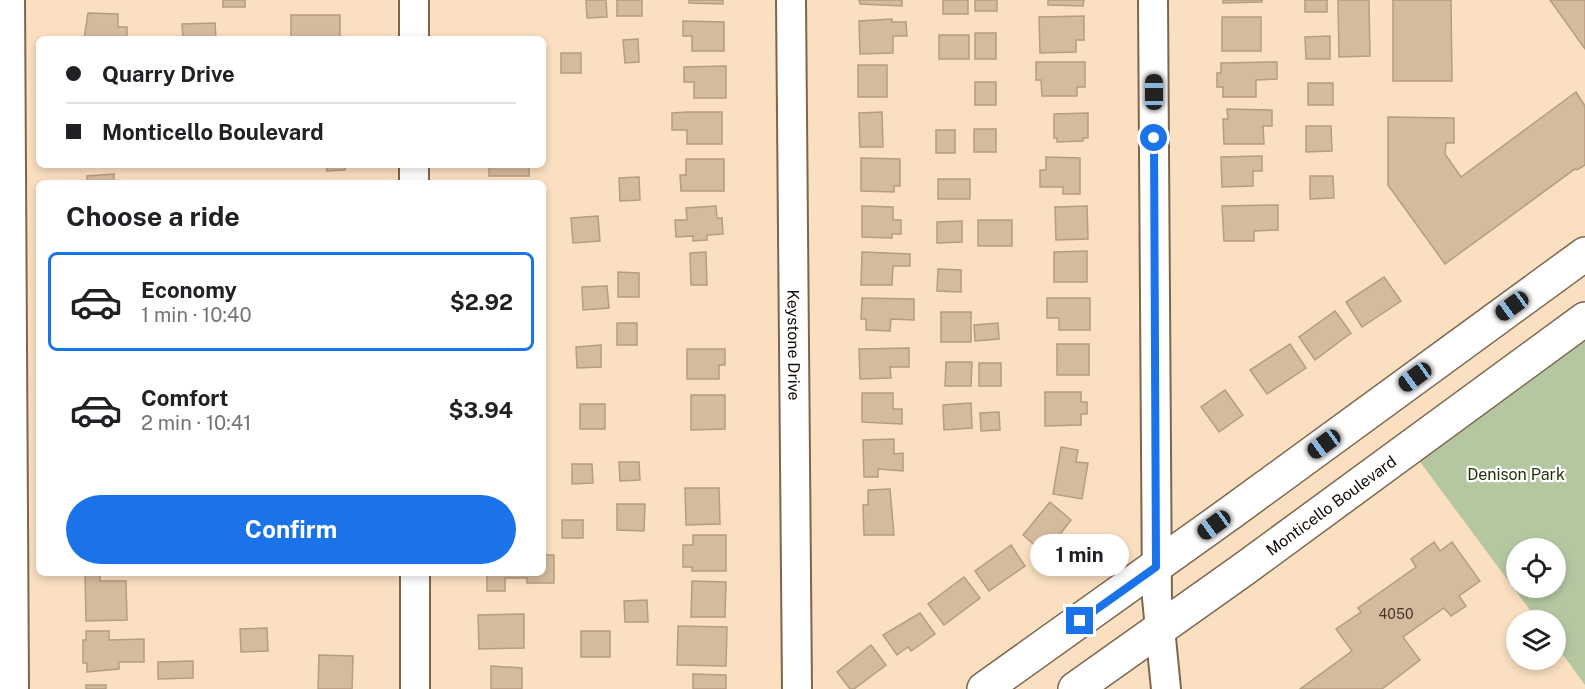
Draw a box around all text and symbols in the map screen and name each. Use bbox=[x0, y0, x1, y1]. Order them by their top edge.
text: Quarry Drive bbox=[102, 61, 235, 87]
car bbox=[1145, 74, 1163, 110]
text: Monticello Boulevard bbox=[102, 119, 324, 145]
route start bbox=[1140, 124, 1167, 151]
text: Choose a ride bbox=[66, 200, 240, 232]
icon: car bbox=[69, 275, 123, 329]
text: Economy bbox=[141, 277, 237, 303]
car bbox=[1492, 288, 1532, 324]
text: $2.92 bbox=[450, 289, 513, 315]
street label: Keystone Drive bbox=[784, 289, 804, 401]
text: 1 min · 10:40 bbox=[141, 303, 252, 327]
car bbox=[1395, 359, 1435, 395]
icon: car bbox=[69, 383, 123, 437]
text: Comfort bbox=[141, 385, 228, 411]
text: $3.94 bbox=[449, 397, 513, 423]
text: 2 min · 10:41 bbox=[141, 411, 251, 435]
car bbox=[1304, 426, 1344, 462]
street label: Monticello Boulevard bbox=[1262, 451, 1400, 559]
park label: Denison Park bbox=[1467, 465, 1565, 484]
button: Confirm bbox=[66, 495, 516, 564]
car bbox=[1194, 507, 1234, 543]
callout: 1 min bbox=[1030, 534, 1130, 576]
map controls bbox=[1506, 538, 1566, 670]
button: locate bbox=[1506, 538, 1566, 598]
text: 1 min bbox=[1055, 543, 1104, 567]
house number: 4050 bbox=[1379, 606, 1413, 622]
route end bbox=[1066, 607, 1093, 634]
button: layers bbox=[1506, 610, 1566, 670]

